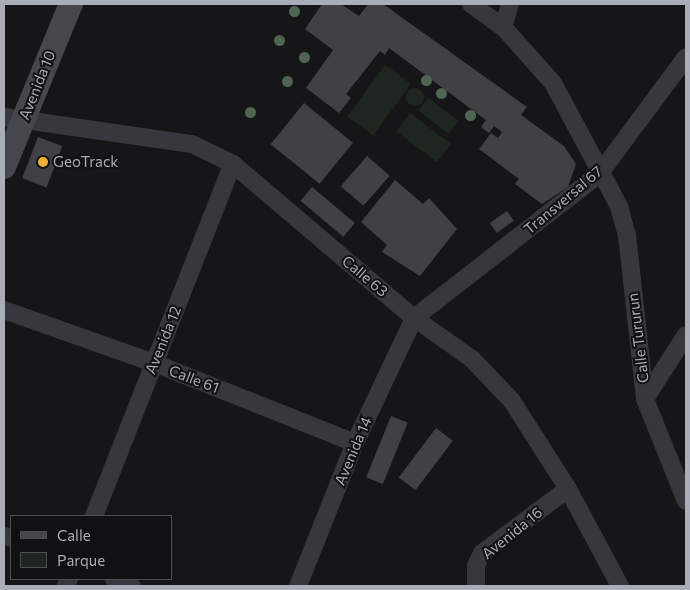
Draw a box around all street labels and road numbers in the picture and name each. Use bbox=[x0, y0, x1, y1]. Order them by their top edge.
street label: Avenida 10 bbox=[15, 48, 59, 122]
street label: Transversal 67 bbox=[520, 162, 606, 238]
street label: Calle 63 bbox=[338, 252, 392, 300]
street label: Calle Tururun bbox=[624, 292, 652, 384]
street label: Avenida 12 bbox=[141, 303, 185, 377]
street label: Calle 61 bbox=[166, 361, 222, 397]
street label: Avenida 14 bbox=[331, 414, 375, 488]
street label: Avenida 16 bbox=[478, 503, 546, 563]

